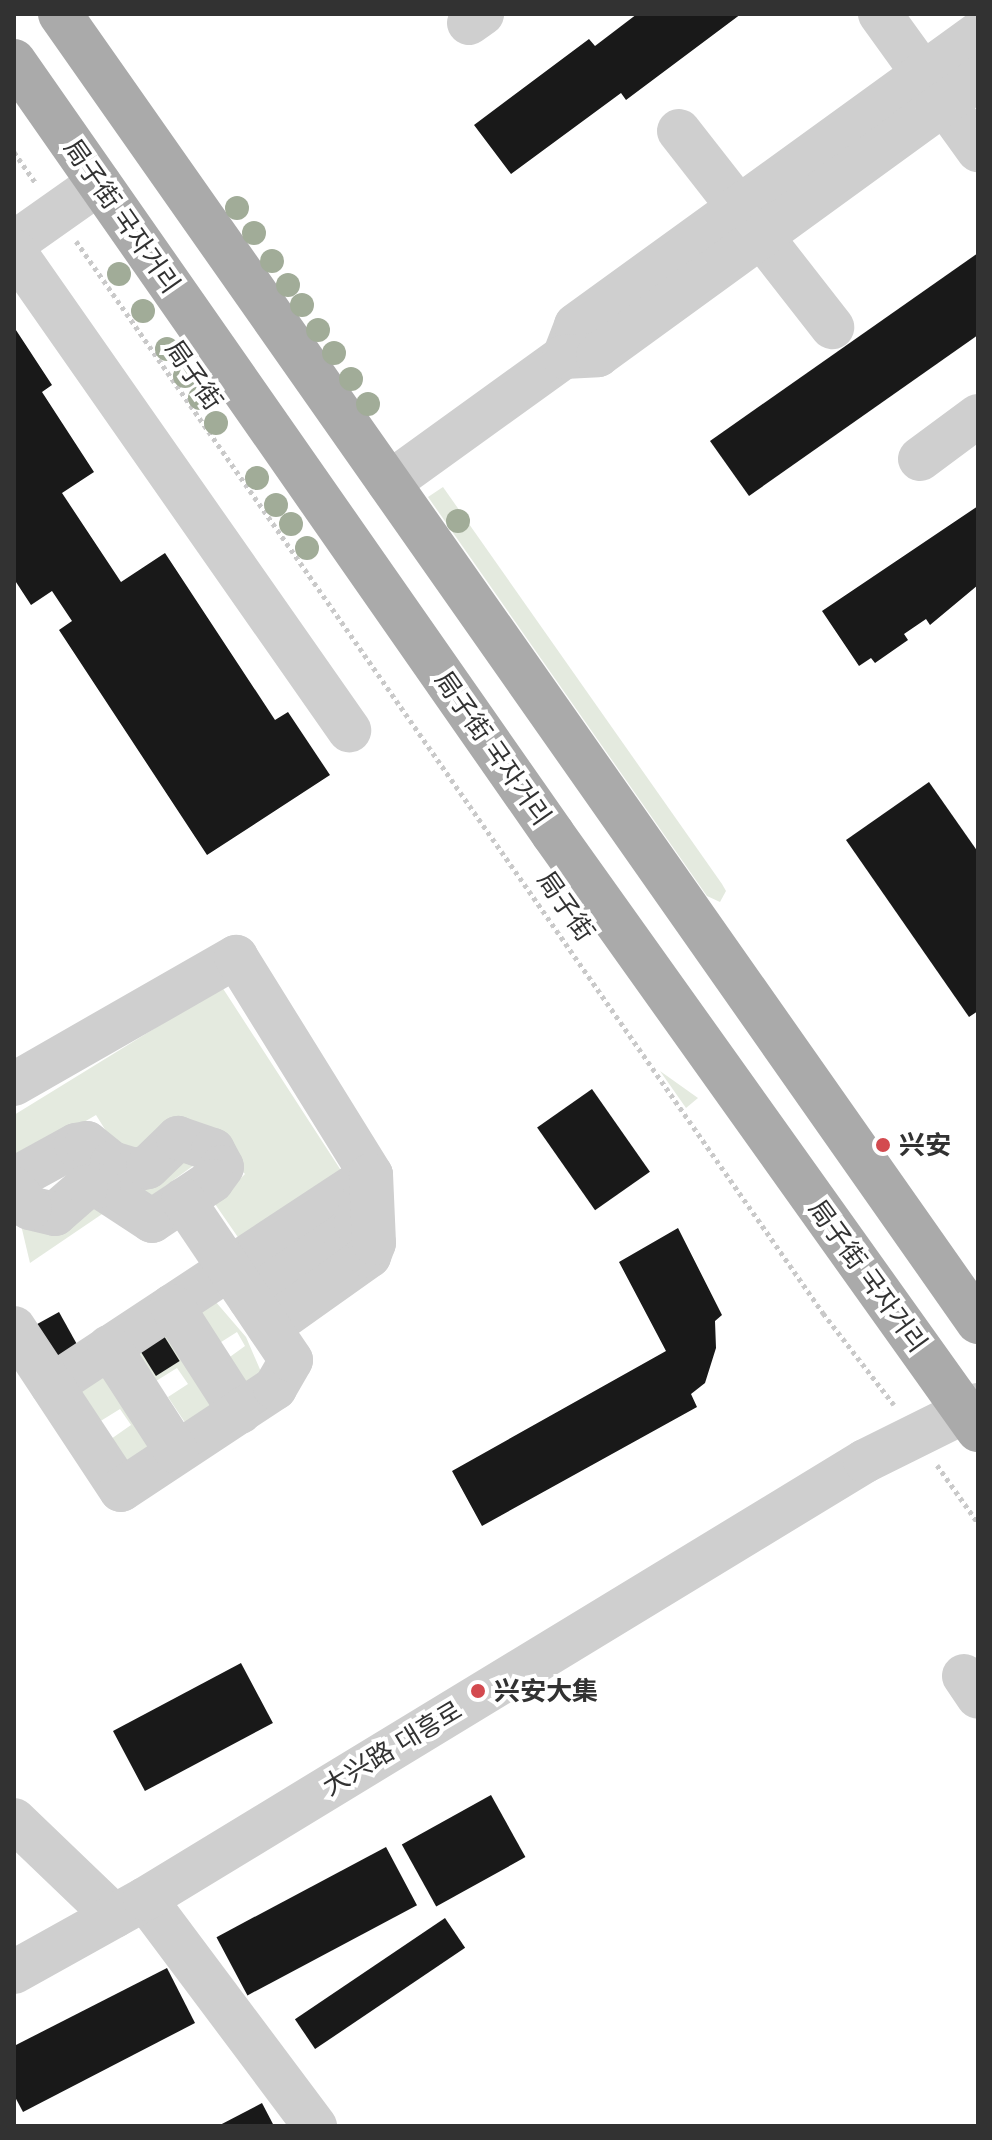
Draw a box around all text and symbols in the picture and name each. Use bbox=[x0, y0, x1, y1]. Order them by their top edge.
street label: 局子街 국자거리 bbox=[57, 133, 187, 299]
street label: 局子街 bbox=[159, 334, 229, 416]
street label: 局子街 국자거리 bbox=[428, 665, 558, 831]
street label: 局子街 bbox=[531, 865, 601, 947]
place label: 兴安 bbox=[899, 1129, 951, 1161]
marker: 兴安 bbox=[874, 1136, 892, 1154]
street label: 局子街 국자거리 bbox=[802, 1194, 934, 1358]
place label: 兴安大集 bbox=[494, 1675, 598, 1707]
marker: 兴安大集 bbox=[469, 1682, 487, 1700]
street label: 大兴路 대흥로 bbox=[317, 1694, 467, 1802]

